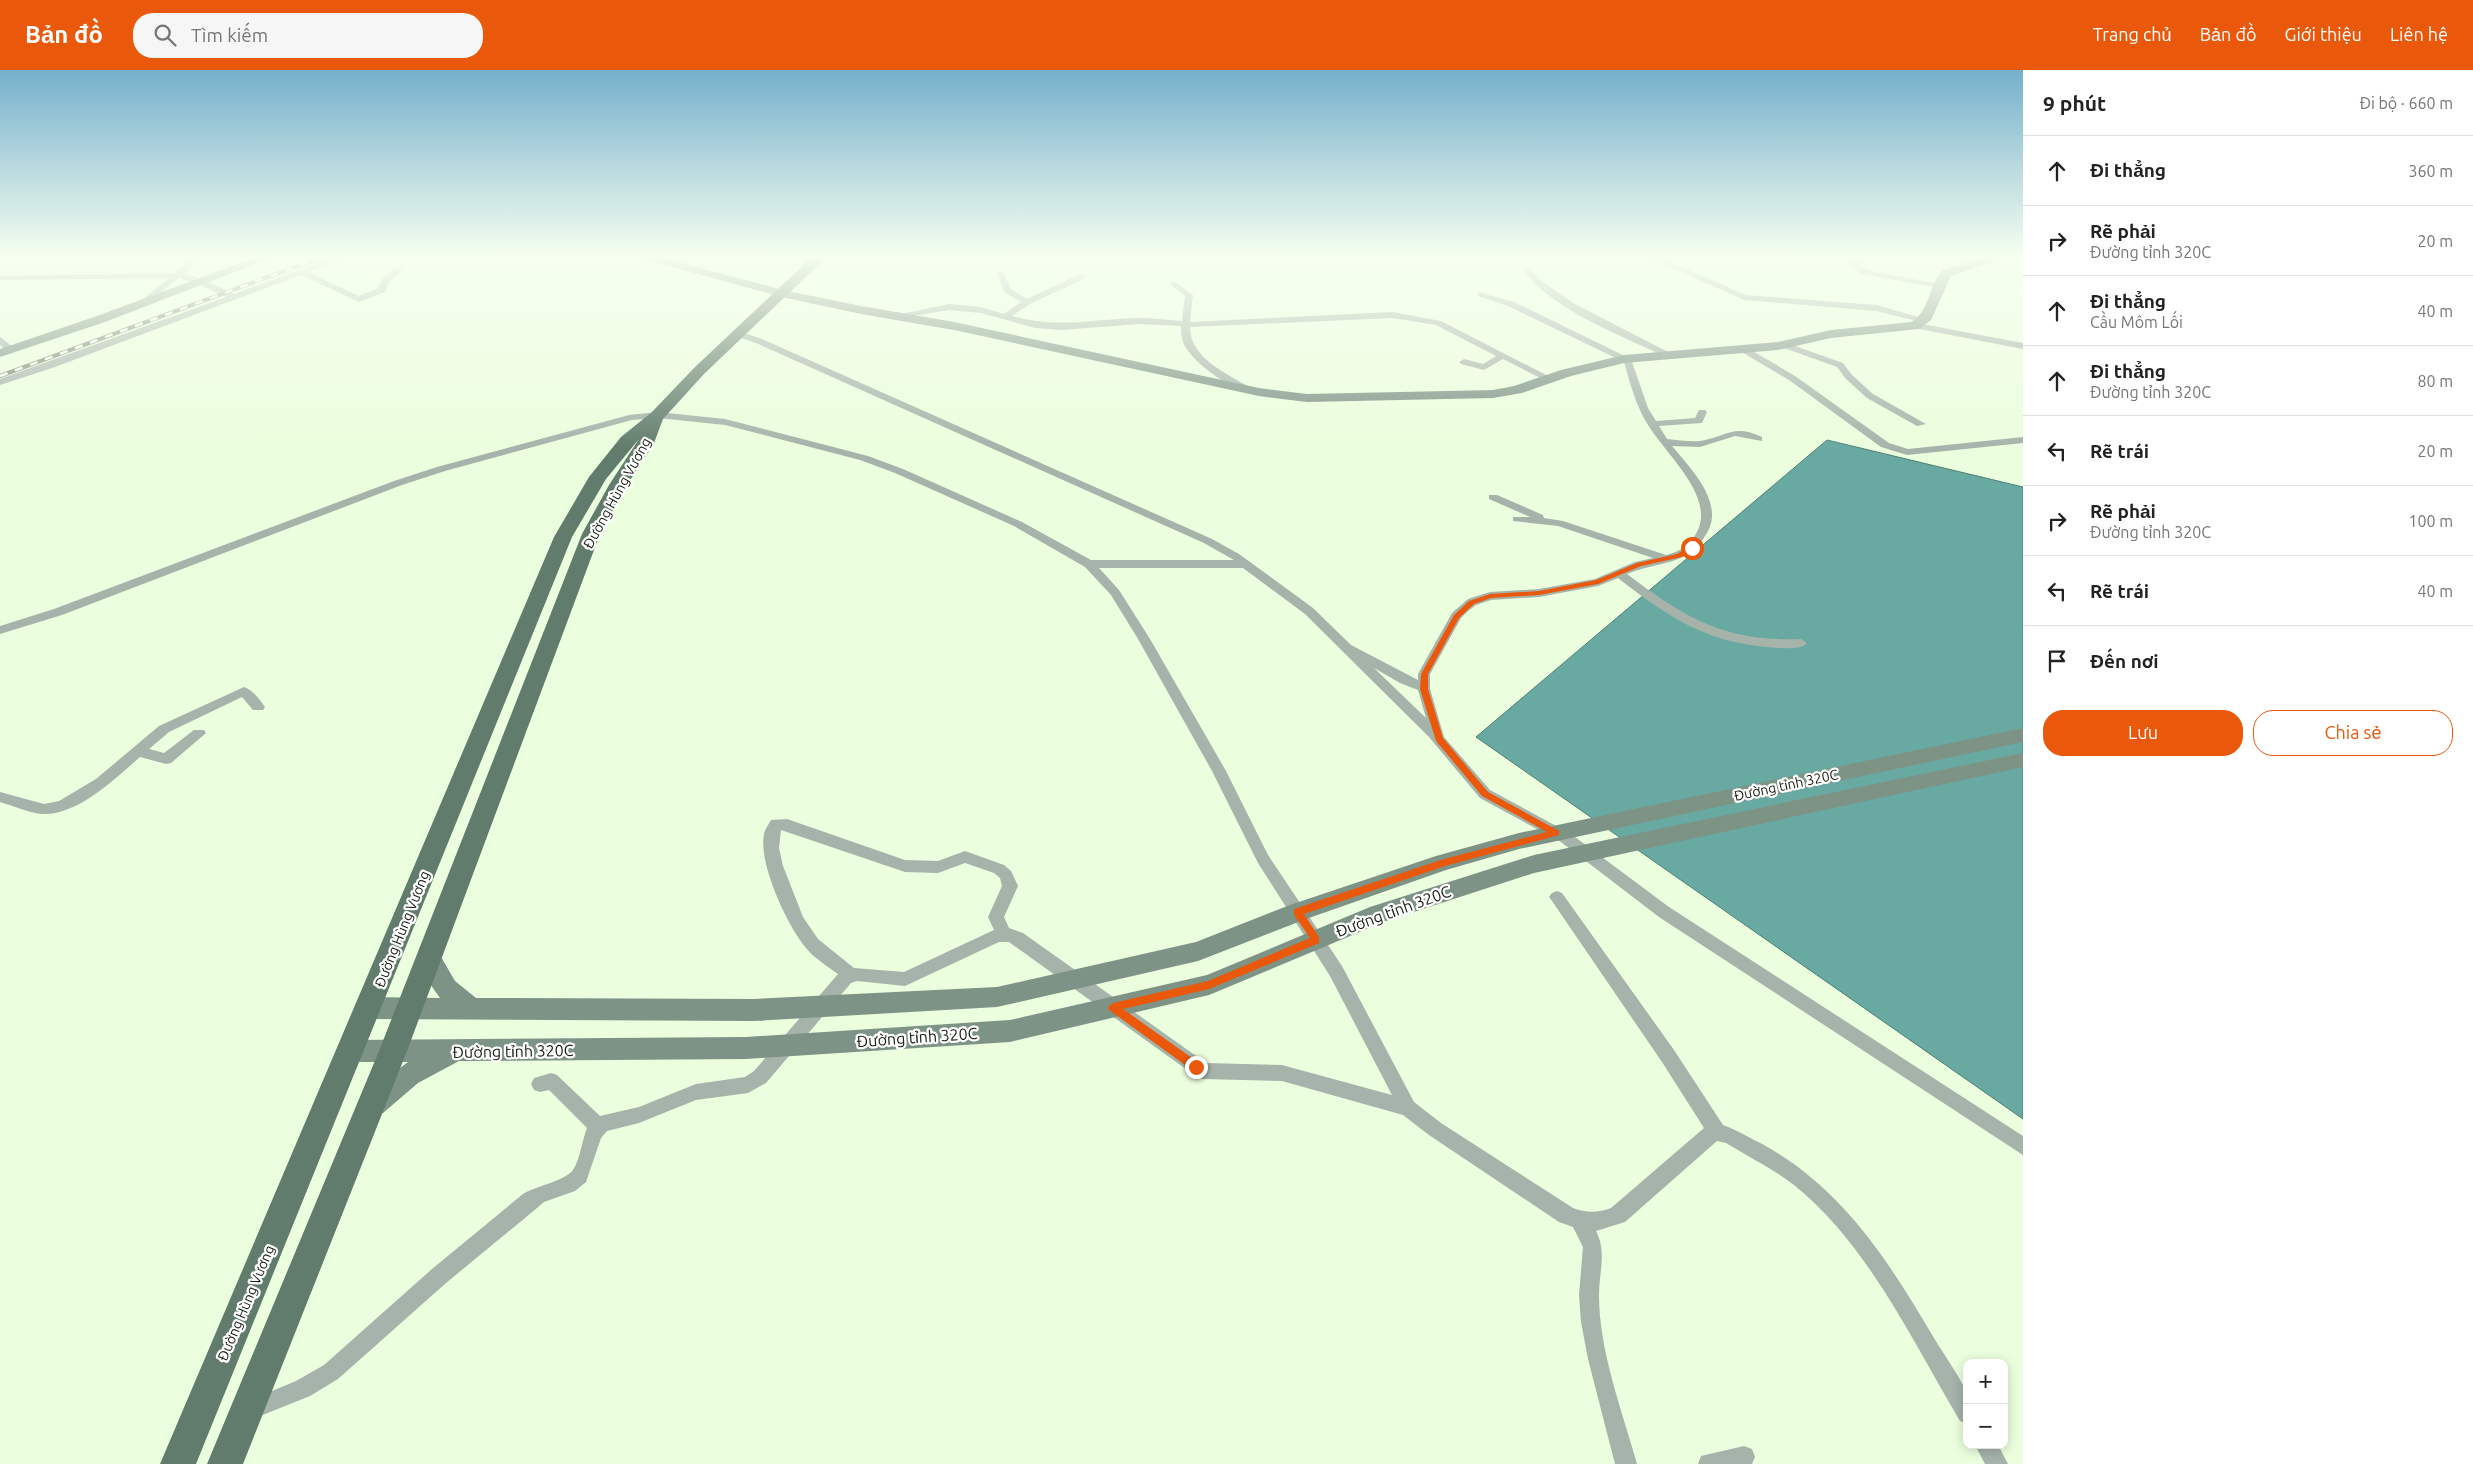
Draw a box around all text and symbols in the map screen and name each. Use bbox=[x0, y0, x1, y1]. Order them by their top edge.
search box bbox=[133, 13, 483, 58]
text: Bản đồ bbox=[25, 21, 103, 48]
icon: search bbox=[151, 21, 179, 49]
text: Tìm kiếm bbox=[191, 24, 268, 46]
text: Trang chủ bbox=[2093, 24, 2172, 44]
text: Bản đồ bbox=[2200, 24, 2257, 44]
text: Giới thiệu bbox=[2285, 24, 2362, 44]
text: Liên hệ bbox=[2390, 24, 2448, 44]
text: 9 phút bbox=[2043, 91, 2106, 115]
text: Đi bộ · 660 m bbox=[2359, 94, 2453, 112]
icon: ahead bbox=[2043, 157, 2071, 185]
text: Đi thẳng bbox=[2090, 159, 2166, 181]
text: 360 m bbox=[2408, 162, 2453, 180]
text: Rẽ phải bbox=[2090, 220, 2156, 242]
icon: right bbox=[2043, 227, 2071, 255]
text: 20 m bbox=[2417, 232, 2453, 250]
text: Đường tỉnh 320C bbox=[2090, 243, 2211, 261]
text: Đi thẳng bbox=[2090, 290, 2166, 312]
icon: ahead bbox=[2043, 297, 2071, 325]
text: 40 m bbox=[2417, 302, 2453, 320]
text: Cầu Môm Lối bbox=[2090, 313, 2183, 331]
text: Đi thẳng bbox=[2090, 360, 2166, 382]
icon: ahead bbox=[2043, 367, 2071, 395]
text: 80 m bbox=[2417, 372, 2453, 390]
text: Đường tỉnh 320C bbox=[2090, 383, 2211, 401]
street label: Đường Hùng Vương bbox=[580, 435, 654, 551]
icon: left bbox=[2043, 437, 2071, 465]
text: Rẽ trái bbox=[2090, 440, 2149, 462]
text: 20 m bbox=[2417, 442, 2453, 460]
text: Rẽ phải bbox=[2090, 500, 2156, 522]
icon: right bbox=[2043, 507, 2071, 535]
text: 100 m bbox=[2408, 512, 2453, 530]
text: Đường tỉnh 320C bbox=[2090, 523, 2211, 541]
route start bbox=[1681, 537, 1704, 560]
icon: left bbox=[2043, 577, 2071, 605]
text: Rẽ trái bbox=[2090, 580, 2149, 602]
text: 40 m bbox=[2417, 582, 2453, 600]
icon: arrive bbox=[2043, 647, 2071, 675]
text: Đến nơi bbox=[2090, 650, 2159, 672]
button: Lưu bbox=[2043, 710, 2243, 756]
button: Chia sẻ bbox=[2253, 710, 2453, 756]
street label: Đường tỉnh 320C bbox=[1733, 766, 1840, 804]
street label: Đường Hùng Vương bbox=[371, 868, 433, 990]
street label: Đường tỉnh 320C bbox=[1333, 882, 1453, 940]
street label: Đường tỉnh 320C bbox=[856, 1024, 978, 1050]
street label: Đường tỉnh 320C bbox=[452, 1041, 574, 1061]
route end bbox=[1185, 1056, 1208, 1079]
street label: Đường Hùng Vương bbox=[214, 1243, 278, 1363]
map controls bbox=[1963, 1359, 2008, 1449]
button: + bbox=[1963, 1359, 2008, 1404]
button: − bbox=[1963, 1404, 2008, 1449]

